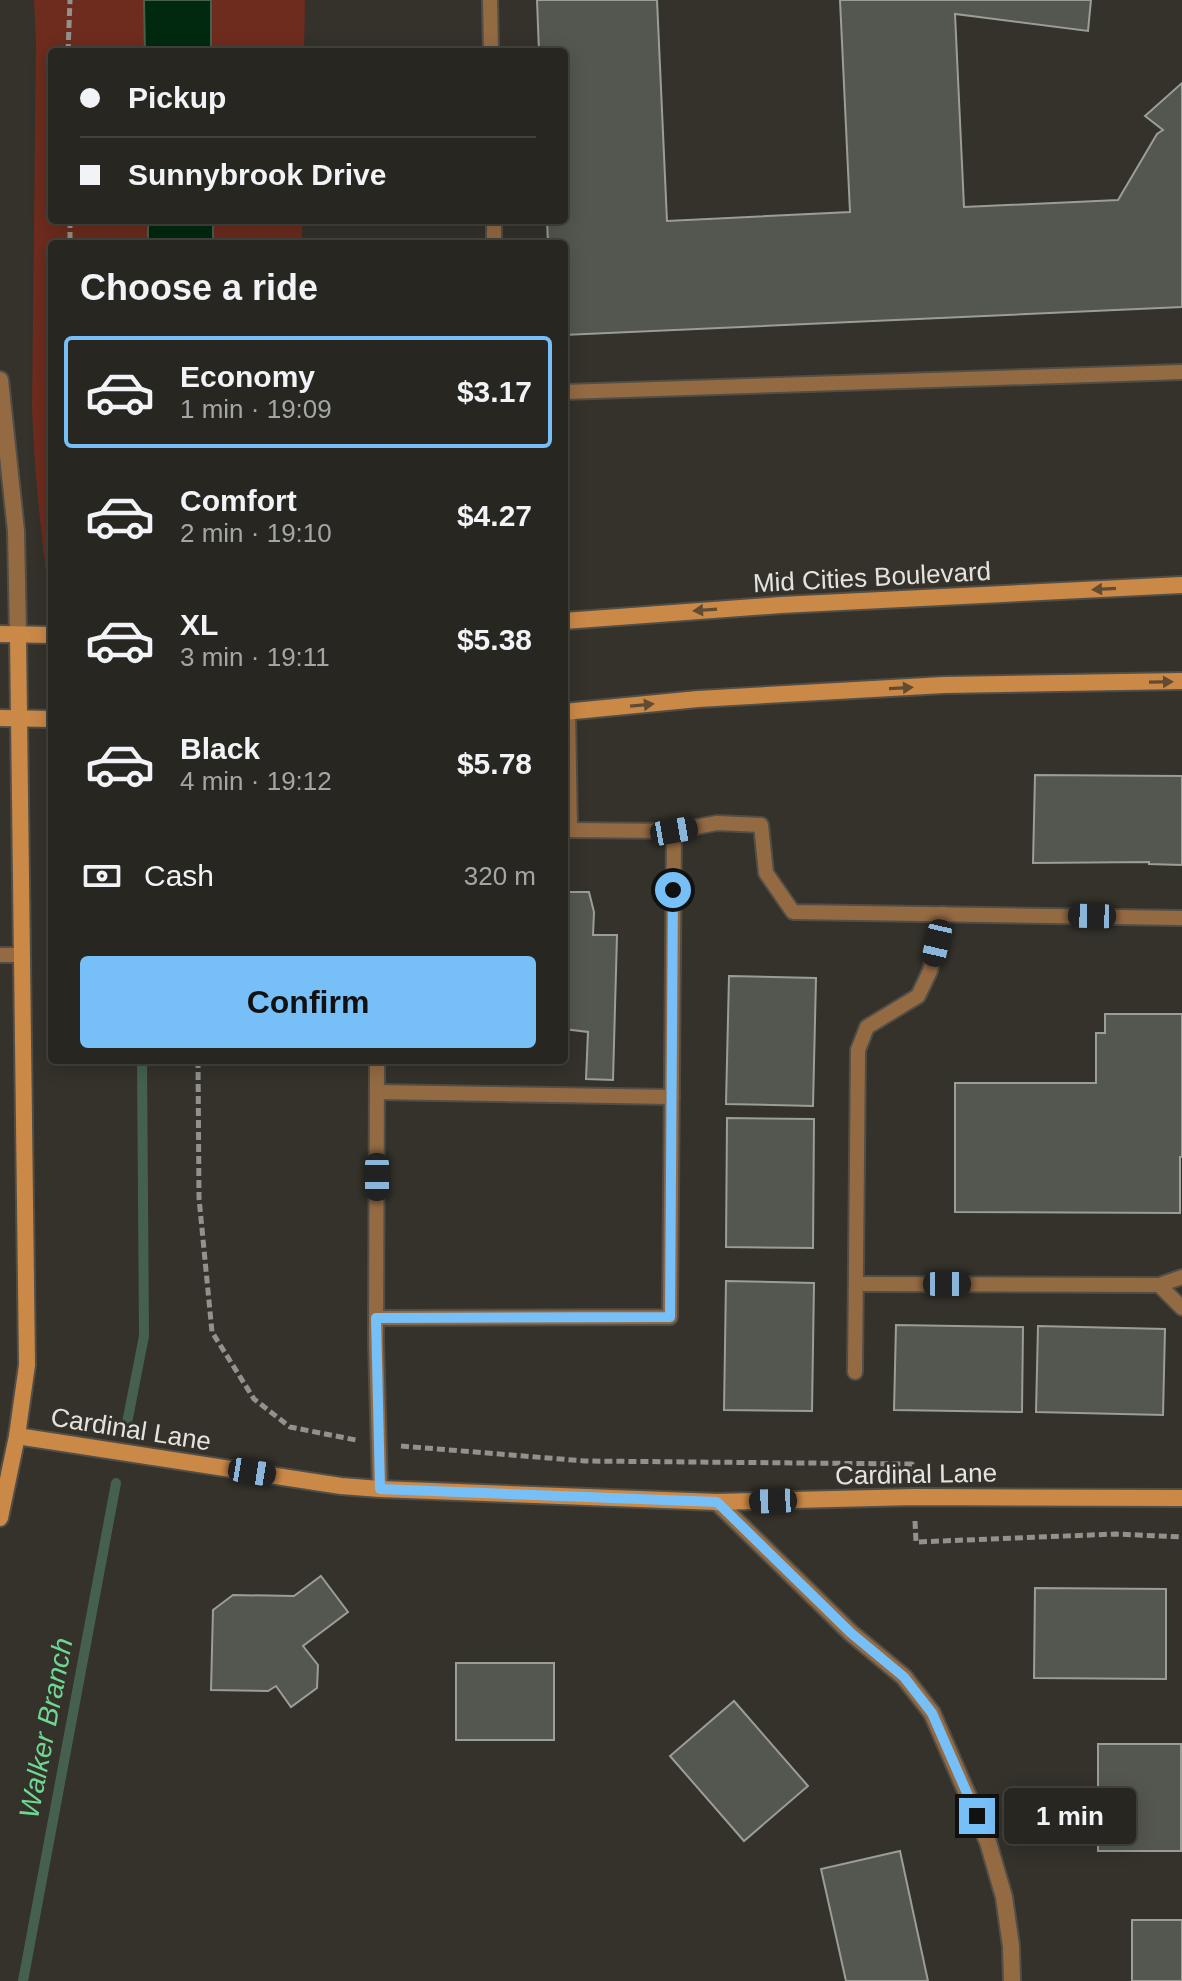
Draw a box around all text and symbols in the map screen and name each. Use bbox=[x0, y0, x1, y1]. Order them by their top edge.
text: Pickup bbox=[128, 81, 226, 114]
text: Sunnybrook Drive bbox=[128, 158, 386, 191]
text: Choose a ride bbox=[80, 267, 318, 308]
icon: car bbox=[84, 356, 156, 428]
text: Economy bbox=[180, 360, 315, 393]
text: $3.17 bbox=[457, 375, 532, 408]
text: 1 min · 19:09 bbox=[180, 394, 332, 424]
icon: car bbox=[84, 480, 156, 552]
text: Comfort bbox=[180, 484, 297, 517]
text: $4.27 bbox=[457, 499, 532, 532]
text: 2 min · 19:10 bbox=[180, 518, 332, 548]
street label: Mid Cities Boulevard bbox=[752, 556, 992, 598]
one-way arrow bbox=[1091, 583, 1116, 596]
icon: car bbox=[84, 604, 156, 676]
one-way arrow bbox=[692, 604, 717, 617]
text: XL bbox=[180, 608, 218, 641]
text: $5.38 bbox=[457, 623, 532, 656]
text: 3 min · 19:11 bbox=[180, 642, 330, 672]
one-way arrow bbox=[1149, 676, 1174, 688]
one-way arrow bbox=[889, 681, 914, 694]
one-way arrow bbox=[630, 698, 655, 711]
icon: car bbox=[84, 728, 156, 800]
text: Black bbox=[180, 732, 260, 765]
text: $5.78 bbox=[457, 747, 532, 780]
text: 4 min · 19:12 bbox=[180, 766, 332, 796]
car bbox=[648, 815, 700, 847]
icon: cash bbox=[80, 854, 124, 898]
text: Cash bbox=[144, 859, 214, 892]
text: 320 m bbox=[464, 861, 536, 891]
route start bbox=[655, 872, 691, 908]
car bbox=[1068, 904, 1116, 928]
car bbox=[920, 917, 954, 969]
button: Confirm bbox=[80, 956, 536, 1048]
car bbox=[365, 1153, 389, 1201]
car bbox=[923, 1272, 971, 1296]
street label: Cardinal Lane bbox=[49, 1402, 213, 1456]
car bbox=[226, 1456, 278, 1488]
street label: Cardinal Lane bbox=[835, 1458, 997, 1490]
car bbox=[749, 1488, 797, 1514]
water label: Walker Branch bbox=[13, 1635, 79, 1821]
callout: 1 min bbox=[1005, 1788, 1137, 1844]
route end bbox=[959, 1798, 995, 1834]
text: 1 min bbox=[1036, 1801, 1104, 1831]

